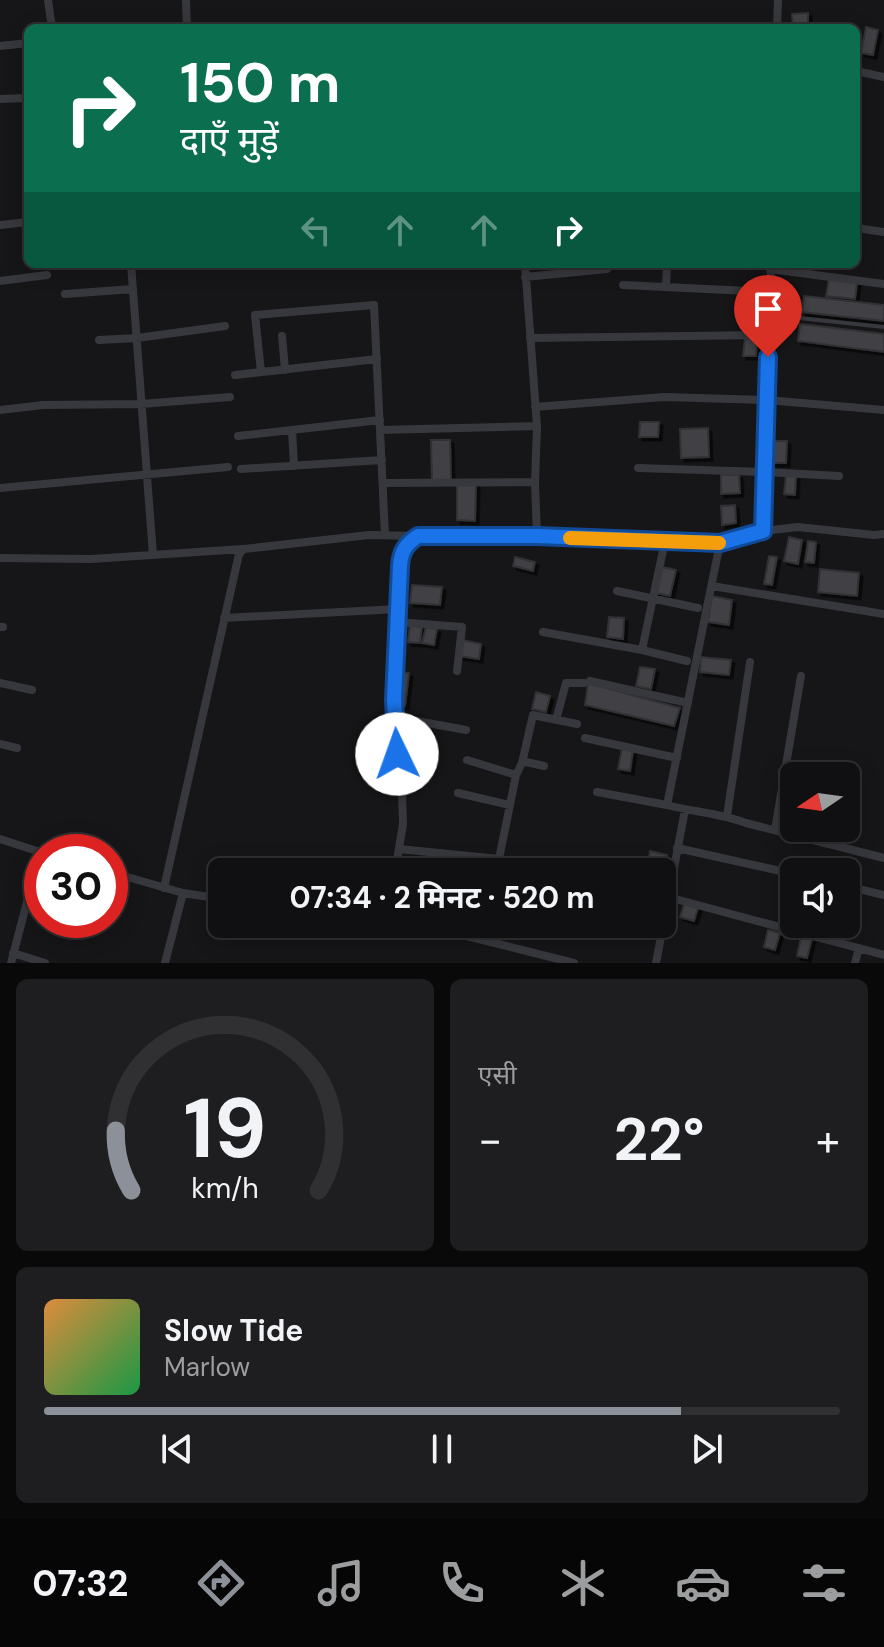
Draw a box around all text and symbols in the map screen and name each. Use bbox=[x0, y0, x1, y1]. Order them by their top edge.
text: 150 m bbox=[180, 46, 341, 119]
icon: right bbox=[48, 56, 152, 160]
text: दाएँ मुड़ें bbox=[180, 117, 279, 164]
icon: left bbox=[294, 208, 338, 252]
icon: ahead bbox=[378, 208, 422, 252]
icon: ahead bbox=[462, 208, 506, 252]
icon: right bbox=[546, 208, 590, 252]
pin bbox=[734, 275, 802, 357]
icon: arrive bbox=[746, 287, 790, 331]
position arrow bbox=[355, 712, 439, 796]
north arrow bbox=[780, 762, 860, 842]
map controls bbox=[780, 762, 860, 938]
speed limit sign: 30 bbox=[24, 834, 128, 938]
button: sound bbox=[780, 858, 860, 938]
text: 07:34 · 2 मिनट · 520 m bbox=[290, 878, 594, 917]
text: एसी bbox=[478, 1058, 517, 1092]
text: 19 bbox=[183, 1074, 267, 1183]
text: 22° bbox=[613, 1100, 705, 1179]
text: − bbox=[478, 1111, 502, 1169]
text: + bbox=[816, 1111, 840, 1169]
text: km/h bbox=[191, 1170, 259, 1207]
text: Slow Tide bbox=[164, 1311, 303, 1350]
text: Marlow bbox=[164, 1350, 250, 1384]
icon: previous bbox=[155, 1427, 199, 1471]
icon: pause bbox=[420, 1427, 464, 1471]
icon: next bbox=[685, 1427, 729, 1471]
icon: directions bbox=[193, 1555, 249, 1611]
icon: music bbox=[313, 1555, 369, 1611]
icon: phone bbox=[434, 1555, 490, 1611]
icon: climate bbox=[555, 1555, 611, 1611]
icon: car bbox=[675, 1555, 731, 1611]
icon: filters bbox=[796, 1555, 852, 1611]
text: 07:32 bbox=[32, 1560, 128, 1607]

